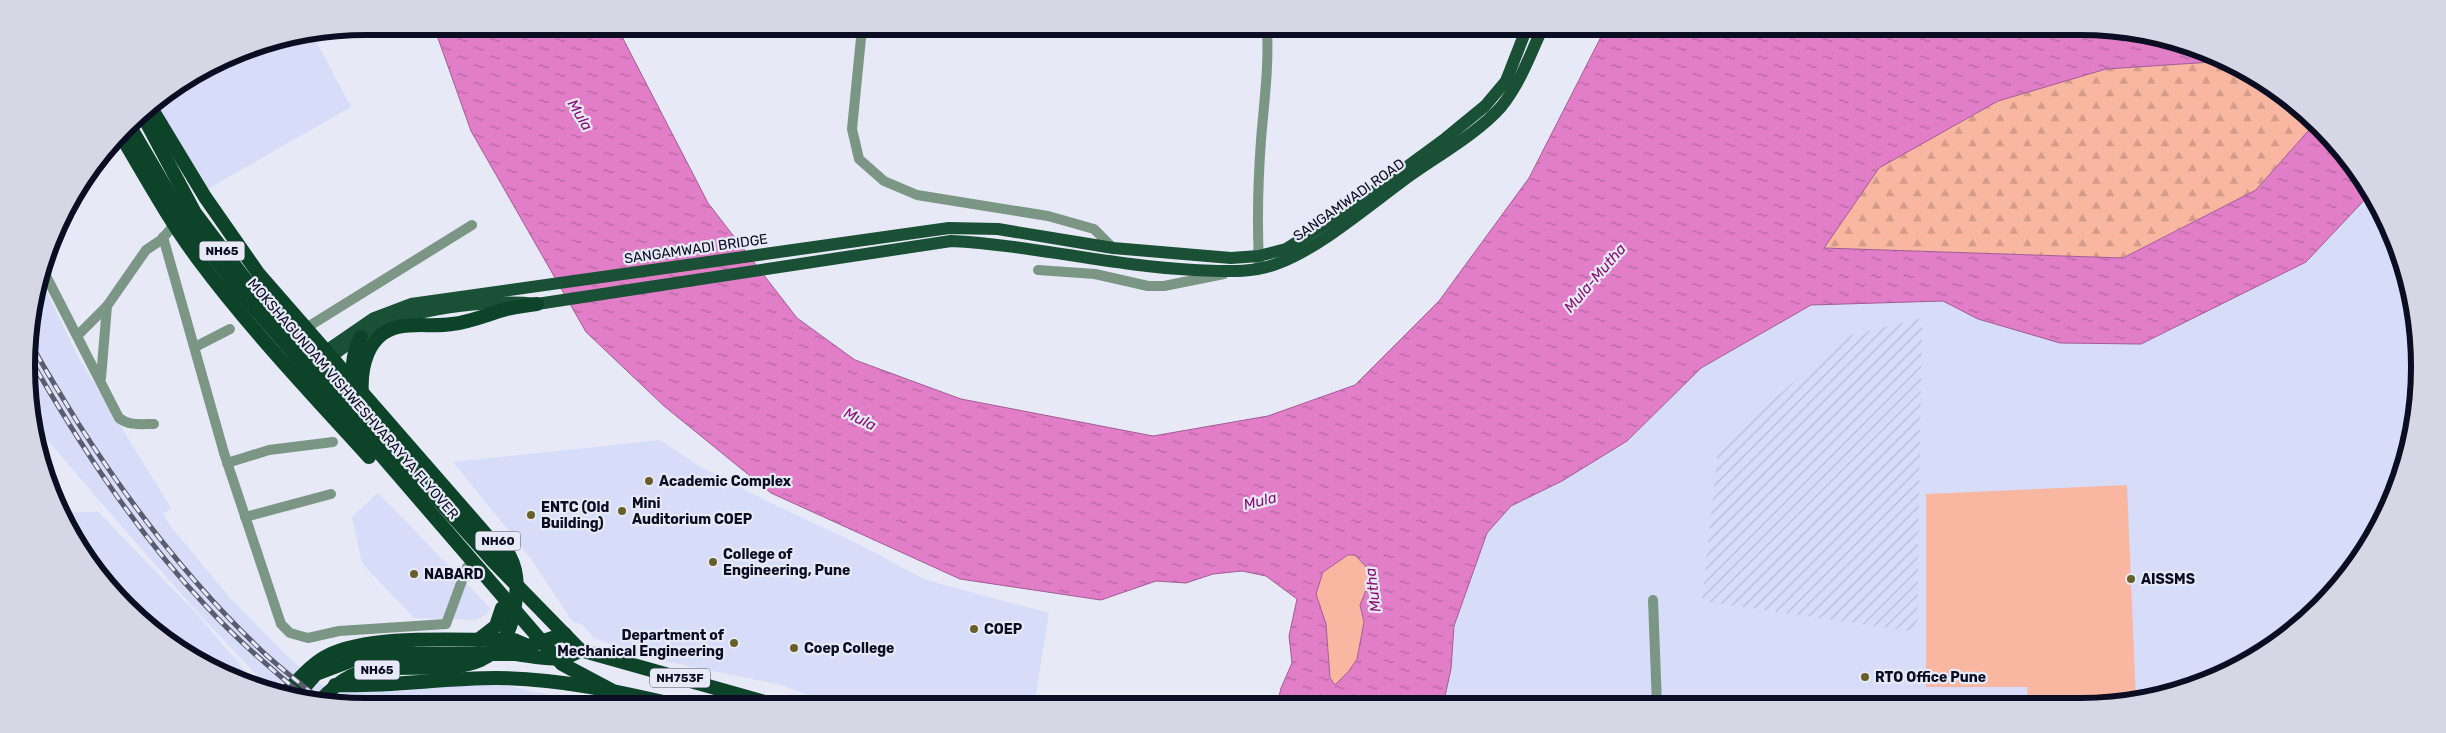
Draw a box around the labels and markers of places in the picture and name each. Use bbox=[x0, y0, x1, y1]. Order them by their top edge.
place label: Academic Complex bbox=[659, 473, 792, 490]
marker: Academic Complex bbox=[643, 475, 655, 487]
place label: Mini Auditorium COEP bbox=[632, 495, 753, 528]
place label: ENTC (Old Building) bbox=[541, 499, 609, 532]
marker: Mini Auditorium COEP bbox=[616, 505, 628, 517]
marker: ENTC (Old Building) bbox=[525, 509, 537, 521]
place label: College of Engineering, Pune bbox=[723, 546, 850, 579]
marker: College of Engineering, Pune bbox=[707, 556, 719, 568]
place label: NABARD bbox=[424, 566, 484, 583]
marker: NABARD bbox=[408, 568, 420, 580]
place label: AISSMS bbox=[2141, 571, 2195, 588]
marker: AISSMS bbox=[2125, 573, 2137, 585]
place label: COEP bbox=[984, 621, 1023, 638]
marker: COEP bbox=[968, 623, 980, 635]
place label: Department of Mechanical Engineering bbox=[557, 627, 725, 660]
marker: Department of Mechanical Engineering bbox=[728, 637, 740, 649]
place label: Coep College bbox=[804, 640, 894, 657]
marker: Coep College bbox=[788, 642, 800, 654]
place label: RTO Office Pune bbox=[1875, 669, 1986, 686]
marker: RTO Office Pune bbox=[1859, 671, 1871, 683]

